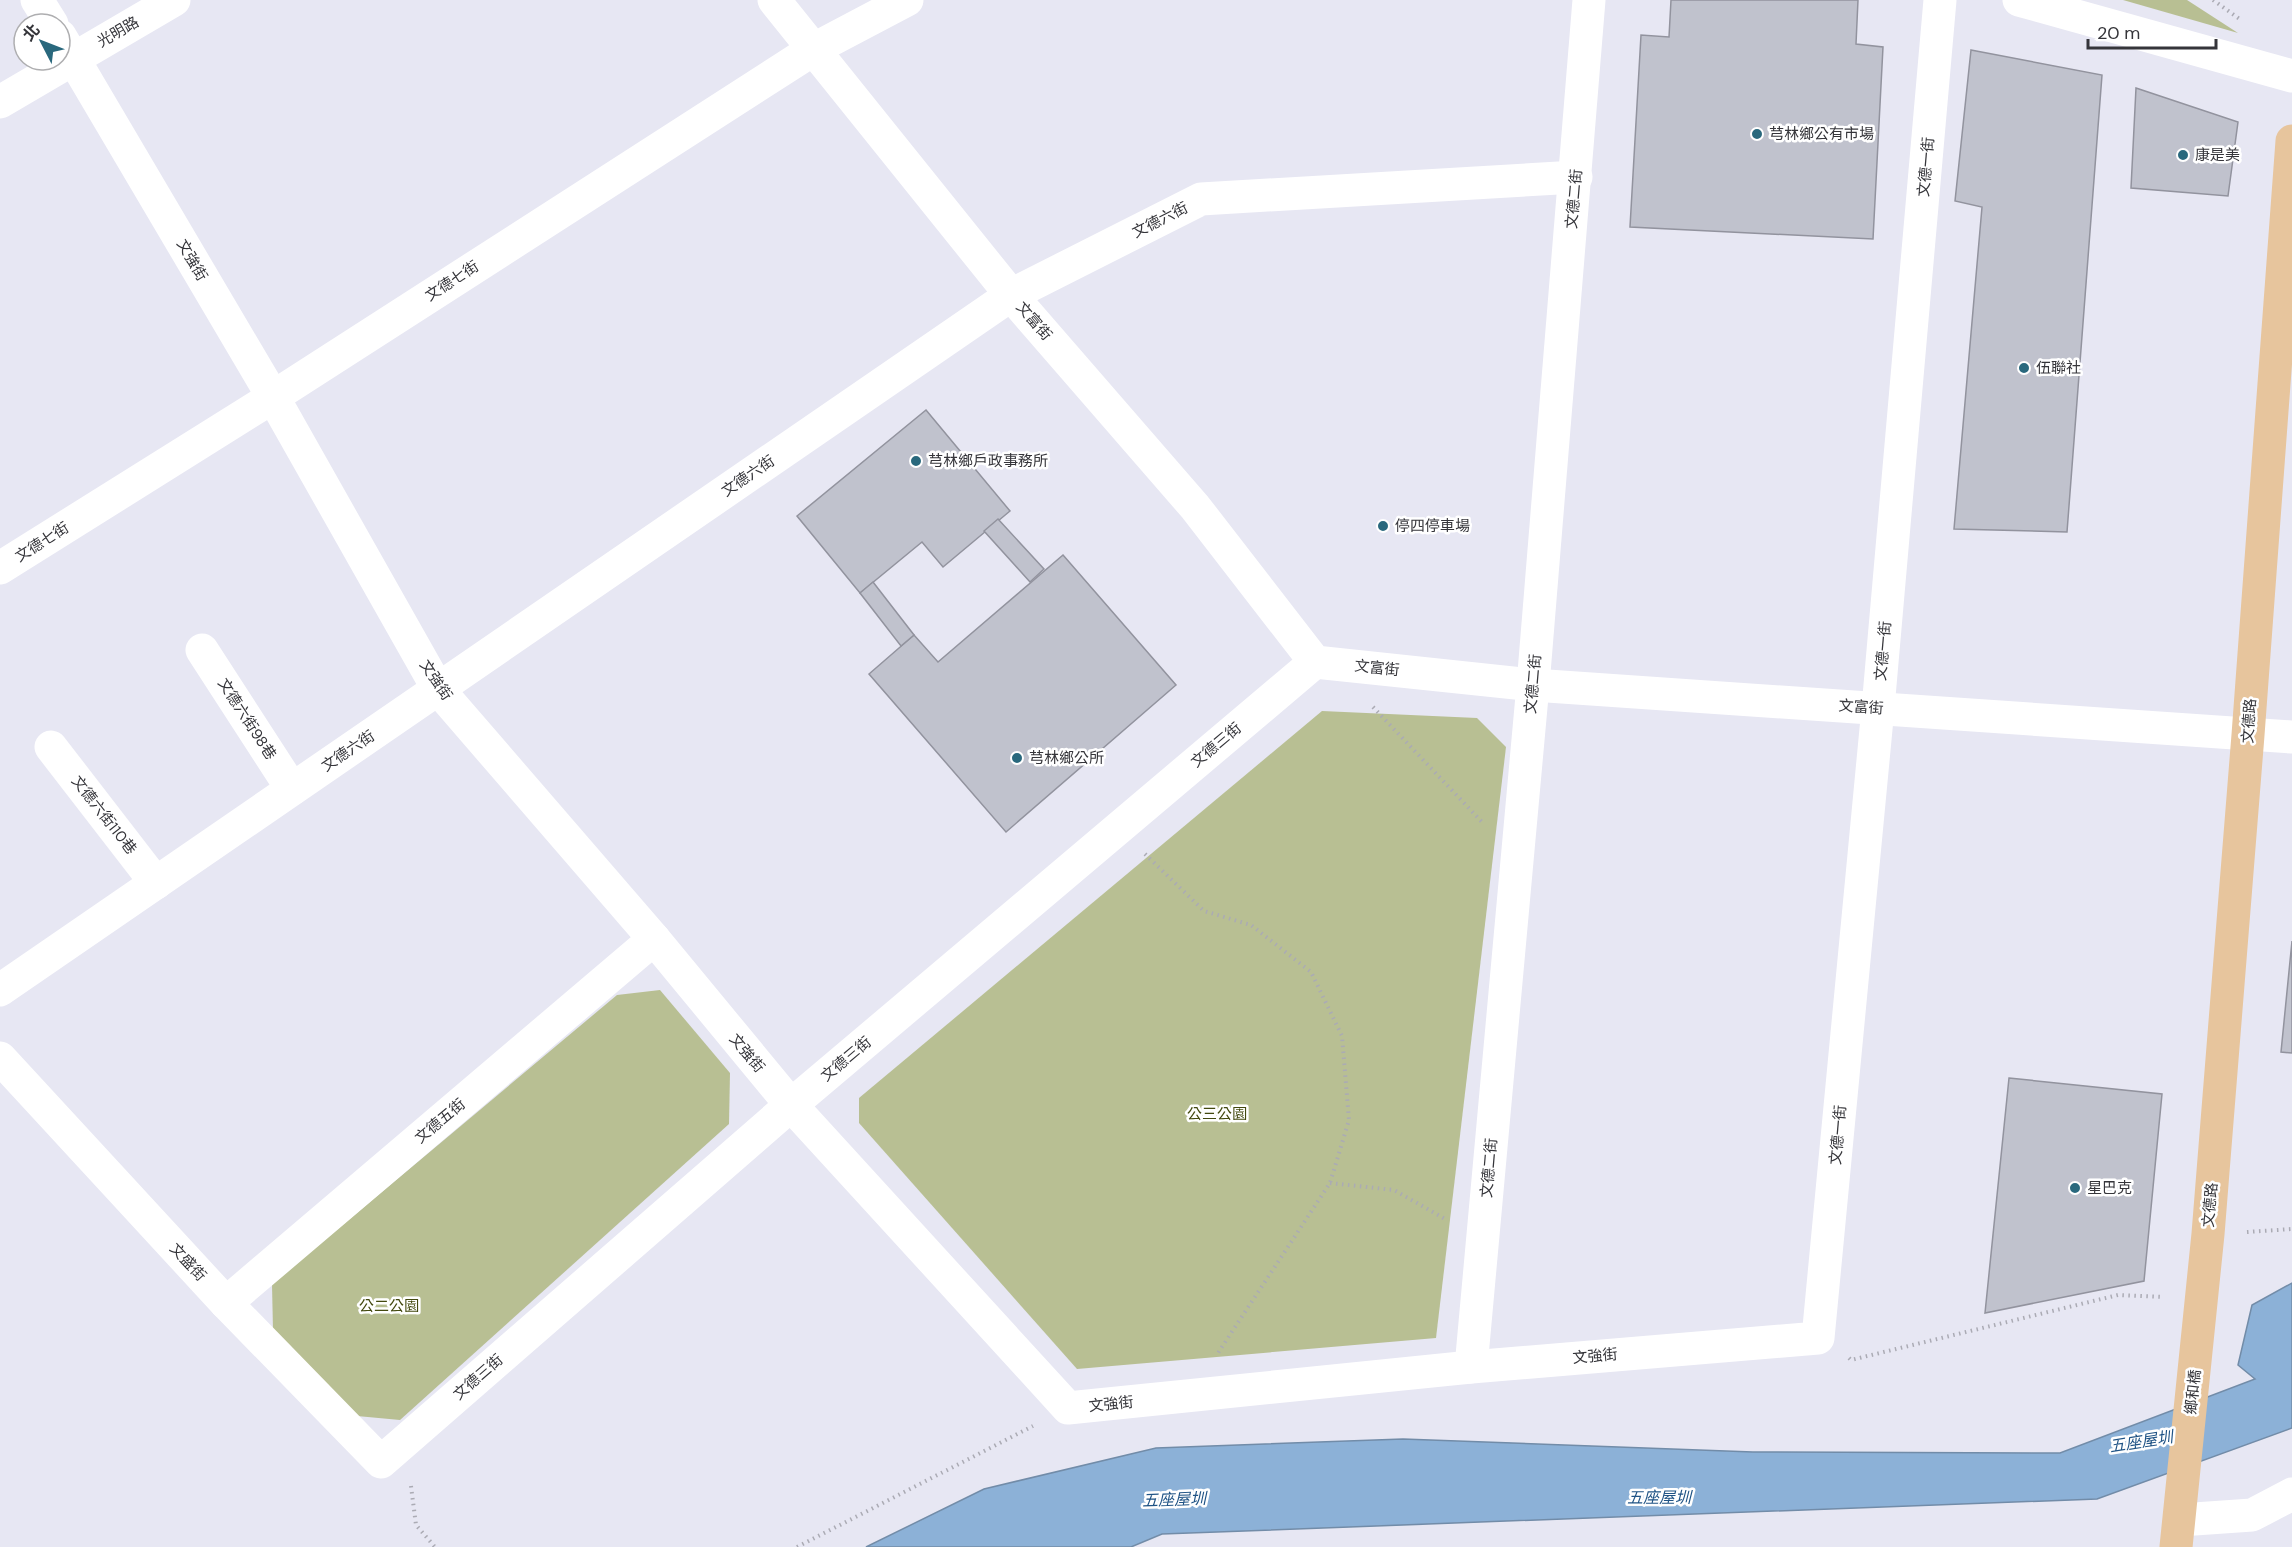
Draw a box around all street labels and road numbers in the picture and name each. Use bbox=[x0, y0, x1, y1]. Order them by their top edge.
street label: 光明路 bbox=[94, 12, 142, 52]
street label: 文德一街 bbox=[1913, 136, 1939, 198]
street label: 文德二街 bbox=[1561, 168, 1587, 230]
street label: 文德六街 bbox=[1129, 197, 1191, 243]
street label: 文強街 bbox=[172, 236, 212, 284]
street label: 文德七街 bbox=[421, 256, 483, 306]
street label: 文富街 bbox=[1012, 297, 1056, 345]
street label: 文德六街 bbox=[718, 451, 778, 501]
street label: 文德七街 bbox=[11, 518, 73, 566]
street label: 文德一街 bbox=[1870, 620, 1896, 682]
street label: 文德二街 bbox=[1520, 653, 1546, 715]
street label: 文強街 bbox=[415, 656, 457, 704]
street label: 文富街 bbox=[1354, 656, 1400, 680]
street label: 文德六街98巷 bbox=[213, 674, 281, 764]
street label: 文富街 bbox=[1838, 695, 1884, 719]
street label: 文德路 bbox=[2237, 698, 2261, 744]
street label: 文德三街 bbox=[1187, 718, 1245, 772]
street label: 文德六街 bbox=[318, 726, 378, 776]
street label: 文德六街110巷 bbox=[67, 772, 141, 858]
street label: 文強街 bbox=[725, 1029, 769, 1077]
street label: 文德三街 bbox=[817, 1032, 875, 1086]
street label: 文德五街 bbox=[411, 1094, 469, 1148]
street label: 文德一街 bbox=[1825, 1104, 1851, 1166]
street label: 文德二街 bbox=[1476, 1137, 1502, 1199]
street label: 文德路 bbox=[2198, 1182, 2222, 1228]
street label: 文盛街 bbox=[165, 1239, 211, 1285]
street label: 文強街 bbox=[1572, 1344, 1618, 1368]
street label: 文德三街 bbox=[449, 1350, 507, 1404]
street label: 鄉和橋 bbox=[2181, 1369, 2205, 1415]
street label: 文強街 bbox=[1088, 1392, 1134, 1416]

